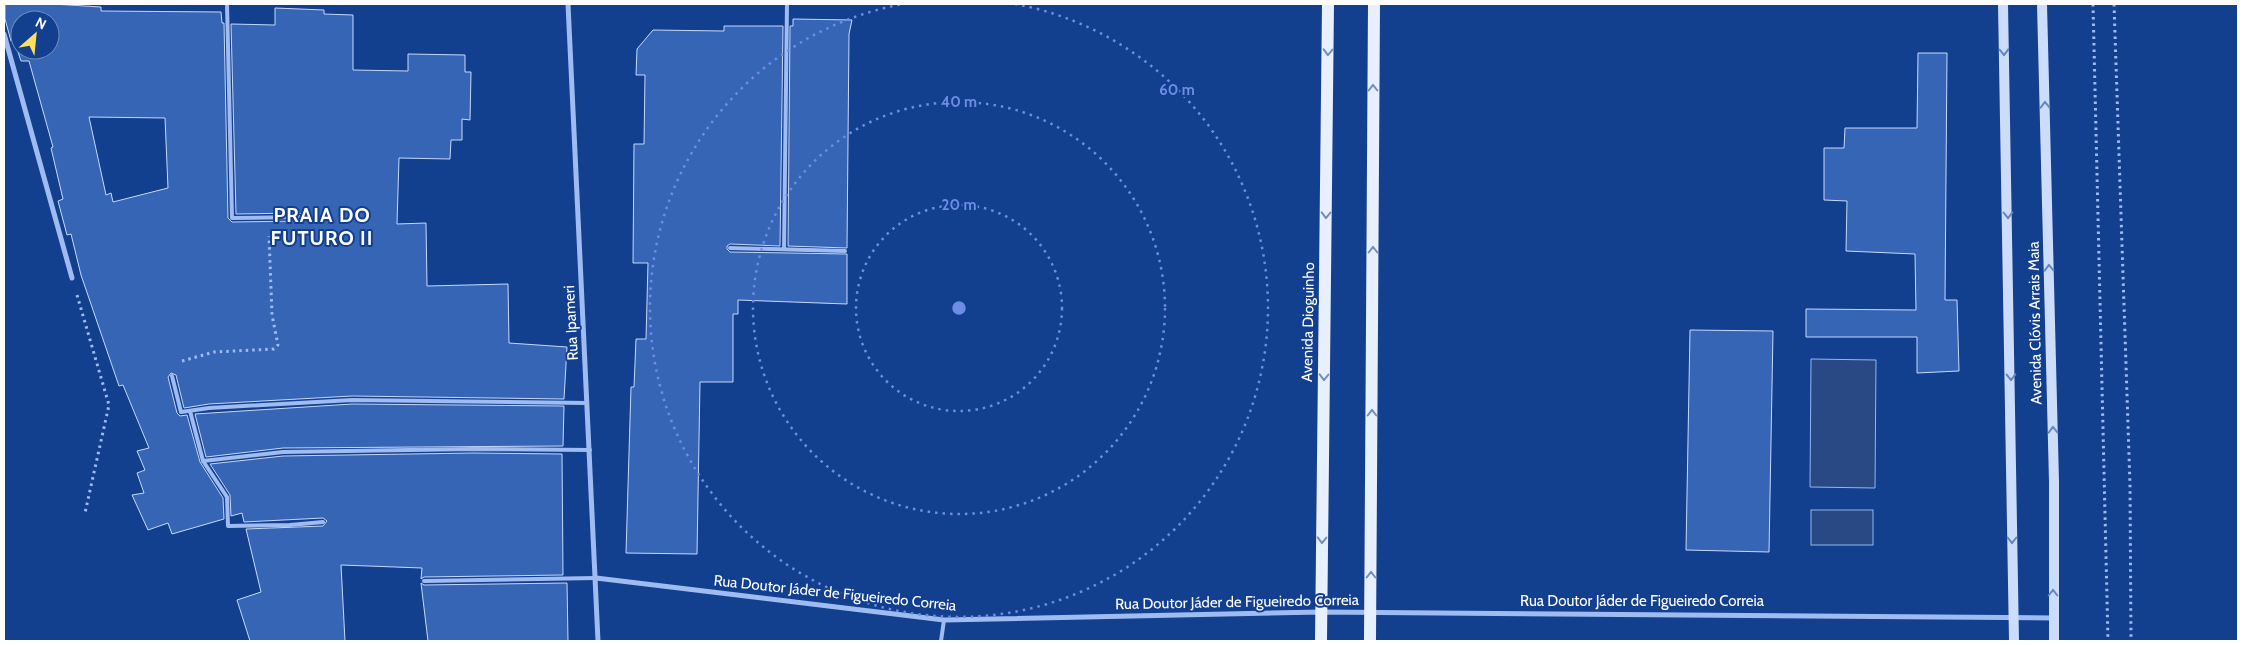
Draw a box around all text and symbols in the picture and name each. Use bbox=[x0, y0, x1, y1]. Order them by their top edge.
north arrow bbox=[10, 10, 60, 60]
text: N bbox=[32, 13, 49, 34]
one-way arrow bbox=[1323, 49, 1333, 57]
one-way arrow bbox=[1999, 49, 2009, 57]
text: 60 m bbox=[1159, 81, 1195, 99]
one-way arrow bbox=[1368, 83, 1378, 91]
text: 40 m bbox=[941, 93, 977, 111]
one-way arrow bbox=[2040, 101, 2050, 108]
text: 20 m bbox=[942, 196, 976, 214]
district label: PRAIA DO FUTURO II bbox=[271, 203, 373, 250]
one-way arrow bbox=[2002, 211, 2013, 219]
one-way arrow bbox=[1321, 212, 1331, 219]
street label: Avenida Clóvis Arrais Maia bbox=[2025, 240, 2045, 405]
one-way arrow bbox=[1367, 246, 1378, 254]
street label: Avenida Dioguinho bbox=[1298, 262, 1318, 382]
one-way arrow bbox=[2044, 263, 2054, 271]
street label: Rua Ipameri bbox=[560, 285, 582, 361]
centre of rings bbox=[950, 299, 968, 317]
one-way arrow bbox=[1319, 374, 1329, 382]
one-way arrow bbox=[2005, 374, 2016, 382]
one-way arrow bbox=[1367, 408, 1377, 416]
one-way arrow bbox=[2048, 426, 2058, 434]
one-way arrow bbox=[1317, 536, 1327, 544]
one-way arrow bbox=[2007, 536, 2017, 544]
street label: Rua Doutor Jáder de Figueiredo Correia bbox=[713, 571, 958, 615]
one-way arrow bbox=[1366, 571, 1376, 578]
one-way arrow bbox=[2048, 588, 2058, 596]
street label: Rua Doutor Jáder de Figueiredo Correia bbox=[1115, 591, 1360, 613]
street label: Rua Doutor Jáder de Figueiredo Correia bbox=[1520, 592, 1765, 610]

